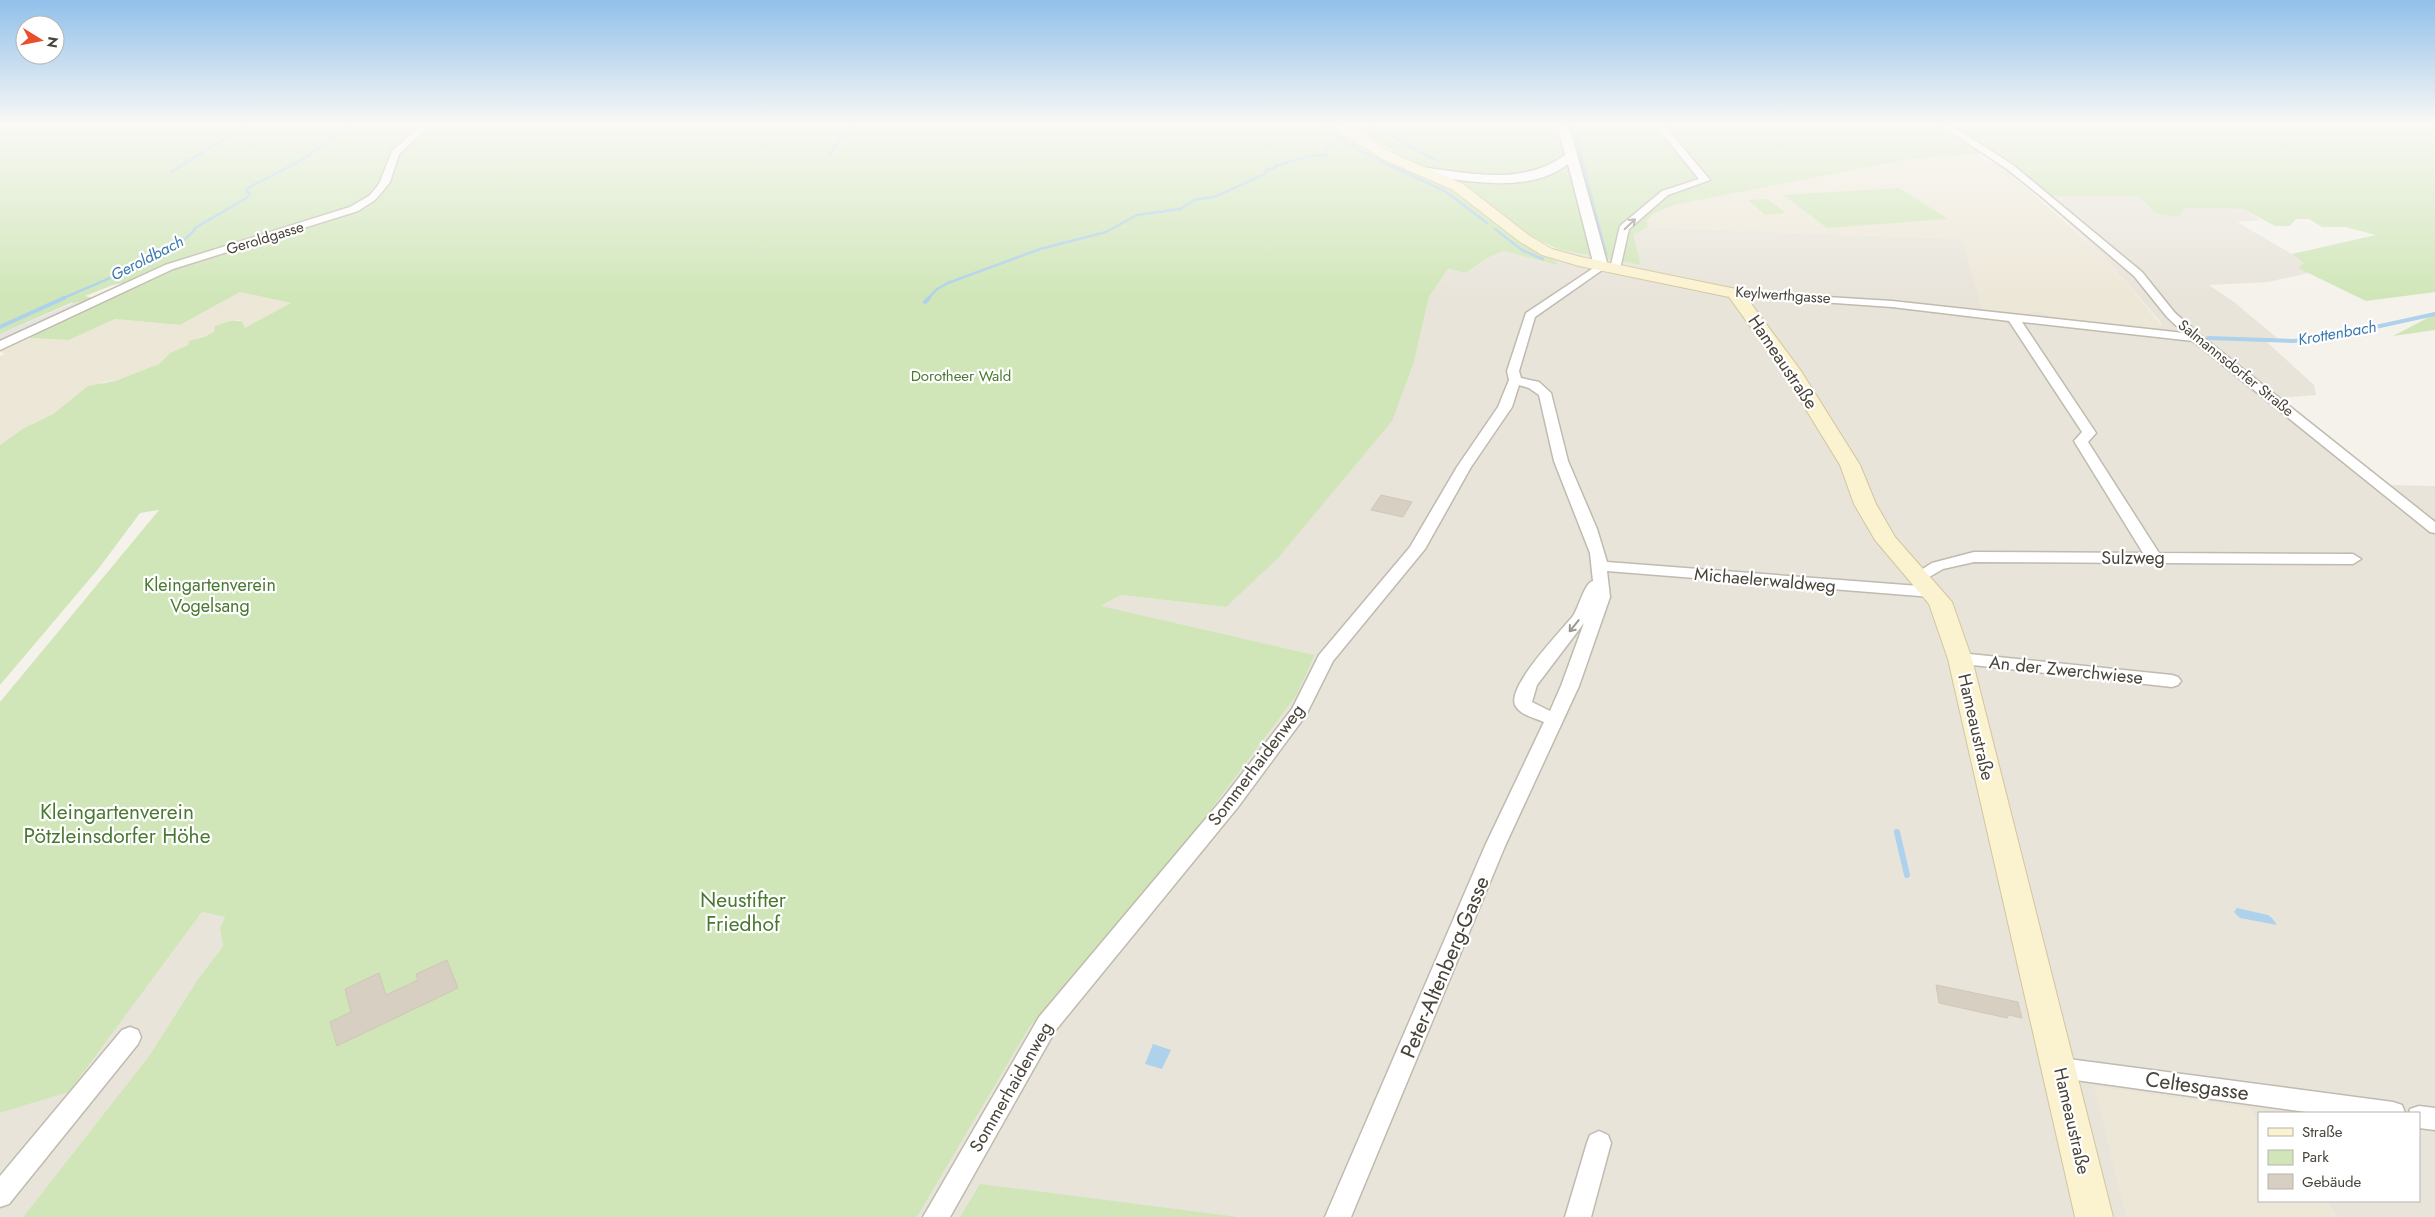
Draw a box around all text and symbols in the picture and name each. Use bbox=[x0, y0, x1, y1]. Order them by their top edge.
north arrow bbox=[15, 15, 65, 65]
text: N bbox=[42, 35, 64, 49]
street label: Geroldgasse bbox=[224, 216, 307, 260]
one-way arrow bbox=[1623, 218, 1636, 230]
water label: Geroldbach bbox=[106, 230, 188, 286]
street label: Keylwerthgasse bbox=[1735, 281, 1832, 309]
street label: Hameaustraße bbox=[1742, 310, 1824, 414]
street label: Salmannsdorfer Straße bbox=[2173, 314, 2299, 422]
water label: Krottenbach bbox=[2296, 315, 2378, 351]
park label: Dorotheer Wald bbox=[911, 365, 1011, 387]
street label: Sulzweg bbox=[2101, 545, 2165, 571]
street label: Michaelerwaldweg bbox=[1693, 561, 1837, 599]
park label: Kleingartenverein Vogelsang bbox=[144, 572, 276, 619]
one-way arrow bbox=[1569, 619, 1579, 633]
street label: An der Zwerchwiese bbox=[1988, 649, 2144, 691]
street label: Hameaustraße bbox=[1951, 671, 2001, 783]
street label: Sommerhaidenweg bbox=[1202, 699, 1310, 831]
park label: Kleingartenverein Pötzleinsdorfer Höhe bbox=[24, 797, 211, 851]
street label: Peter-Altenberg-Gasse bbox=[1393, 871, 1497, 1063]
park label: Neustifter Friedhof bbox=[700, 885, 787, 939]
street label: Sommerhaidenweg bbox=[963, 1017, 1059, 1157]
street label: Celtesgasse bbox=[2143, 1064, 2251, 1108]
street label: Hameaustraße bbox=[2047, 1065, 2097, 1177]
legend bbox=[2258, 1112, 2420, 1202]
text: Straße bbox=[2302, 1121, 2343, 1143]
text: Park bbox=[2302, 1146, 2329, 1168]
text: Gebäude bbox=[2302, 1171, 2362, 1193]

